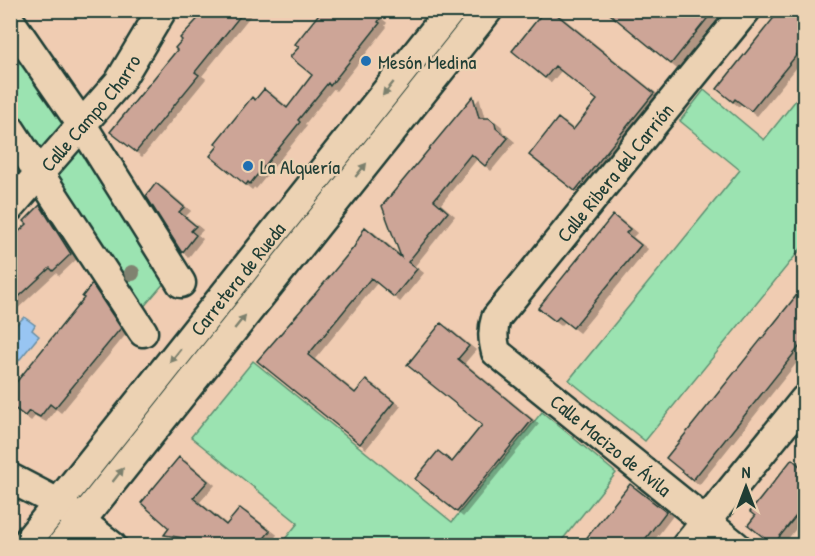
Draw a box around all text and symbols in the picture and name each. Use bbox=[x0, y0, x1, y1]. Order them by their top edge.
place label: Mesón Medina bbox=[378, 48, 476, 75]
street label: Calle Campo Charro bbox=[34, 49, 146, 177]
marker: Mesón Medina bbox=[359, 54, 373, 68]
one-way arrow bbox=[382, 81, 395, 97]
street label: Calle Ribera del Carrión bbox=[550, 97, 679, 247]
place label: La Alquería bbox=[260, 153, 340, 180]
marker: La Alquería bbox=[241, 159, 255, 173]
one-way arrow bbox=[355, 162, 368, 178]
street label: Carretera de Rueda bbox=[183, 216, 291, 341]
one-way arrow bbox=[233, 314, 246, 330]
one-way arrow bbox=[170, 349, 182, 364]
street label: Calle Macizo de Ávila bbox=[545, 388, 677, 502]
north arrow bbox=[716, 457, 776, 517]
text: N bbox=[742, 461, 751, 483]
one-way arrow bbox=[111, 467, 124, 483]

